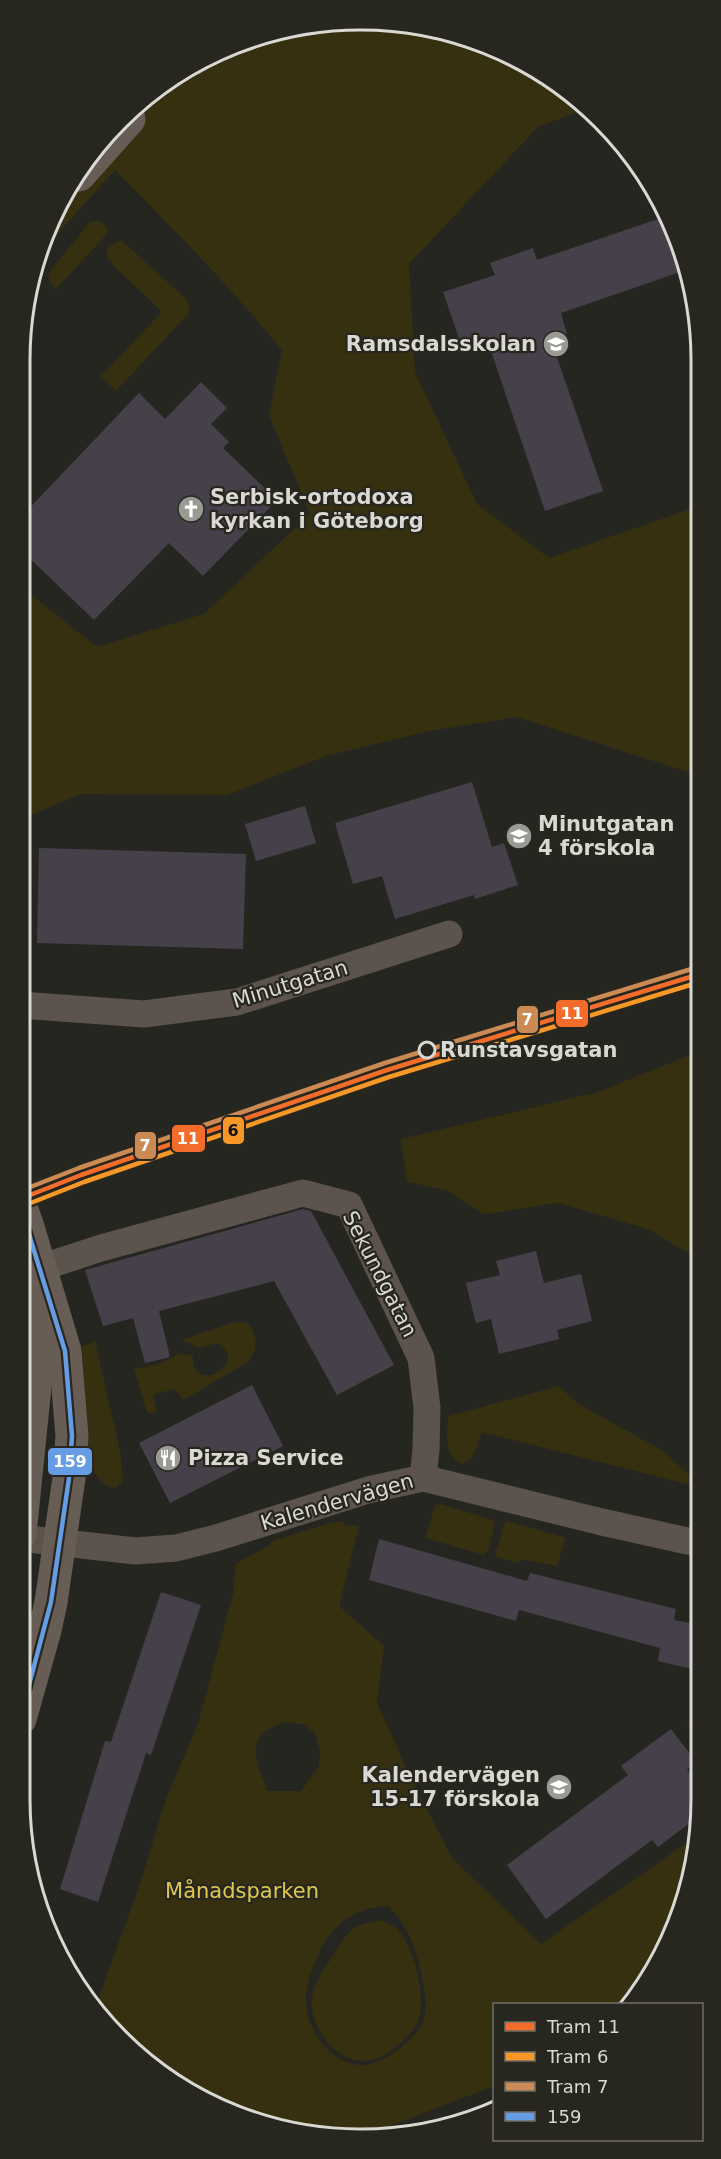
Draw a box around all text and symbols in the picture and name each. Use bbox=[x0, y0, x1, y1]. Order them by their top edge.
school or university icon: Ramsdalsskolan bbox=[541, 329, 571, 359]
place label: Ramsdalsskolan bbox=[346, 332, 536, 356]
place label: Serbisk-ortodoxa kyrkan i Göteborg bbox=[210, 485, 424, 533]
church icon: Serbisk-ortodoxa kyrkan i Göteborg bbox=[176, 494, 206, 524]
place label: Minutgatan 4 förskola bbox=[538, 812, 674, 860]
school or university icon: Minutgatan 4 förskola bbox=[504, 821, 534, 851]
street label: Minutgatan bbox=[229, 955, 351, 1013]
line badge: 11 bbox=[555, 999, 589, 1028]
text: 11 bbox=[561, 1004, 583, 1023]
line badge: 7 bbox=[516, 1005, 539, 1034]
text: 7 bbox=[521, 1010, 533, 1029]
place label: Runstavsgatan bbox=[440, 1038, 617, 1062]
marker: Runstavsgatan bbox=[418, 1041, 436, 1059]
line badge: 6 bbox=[222, 1116, 245, 1145]
text: 6 bbox=[227, 1121, 239, 1140]
line badge: 11 bbox=[171, 1124, 206, 1153]
text: 11 bbox=[177, 1129, 199, 1148]
line badge: 7 bbox=[134, 1131, 157, 1160]
text: 7 bbox=[139, 1136, 151, 1155]
street label: Sekundgatan bbox=[338, 1207, 422, 1341]
restaurant icon: Pizza Service bbox=[153, 1443, 183, 1473]
place label: Pizza Service bbox=[188, 1446, 344, 1470]
line badge: 159 bbox=[47, 1447, 93, 1476]
text: 159 bbox=[53, 1452, 87, 1471]
street label: Kalendervägen bbox=[258, 1469, 416, 1535]
place label: Kalendervägen 15-17 förskola bbox=[361, 1763, 540, 1811]
school or university icon: Kalendervägen 15-17 förskola bbox=[544, 1772, 574, 1802]
park label: Månadsparken bbox=[165, 1878, 319, 1903]
legend bbox=[493, 2003, 703, 2141]
text: Tram 11 bbox=[546, 2016, 620, 2037]
text: Tram 6 bbox=[546, 2046, 609, 2067]
text: Tram 7 bbox=[546, 2076, 609, 2097]
text: 159 bbox=[547, 2106, 581, 2127]

